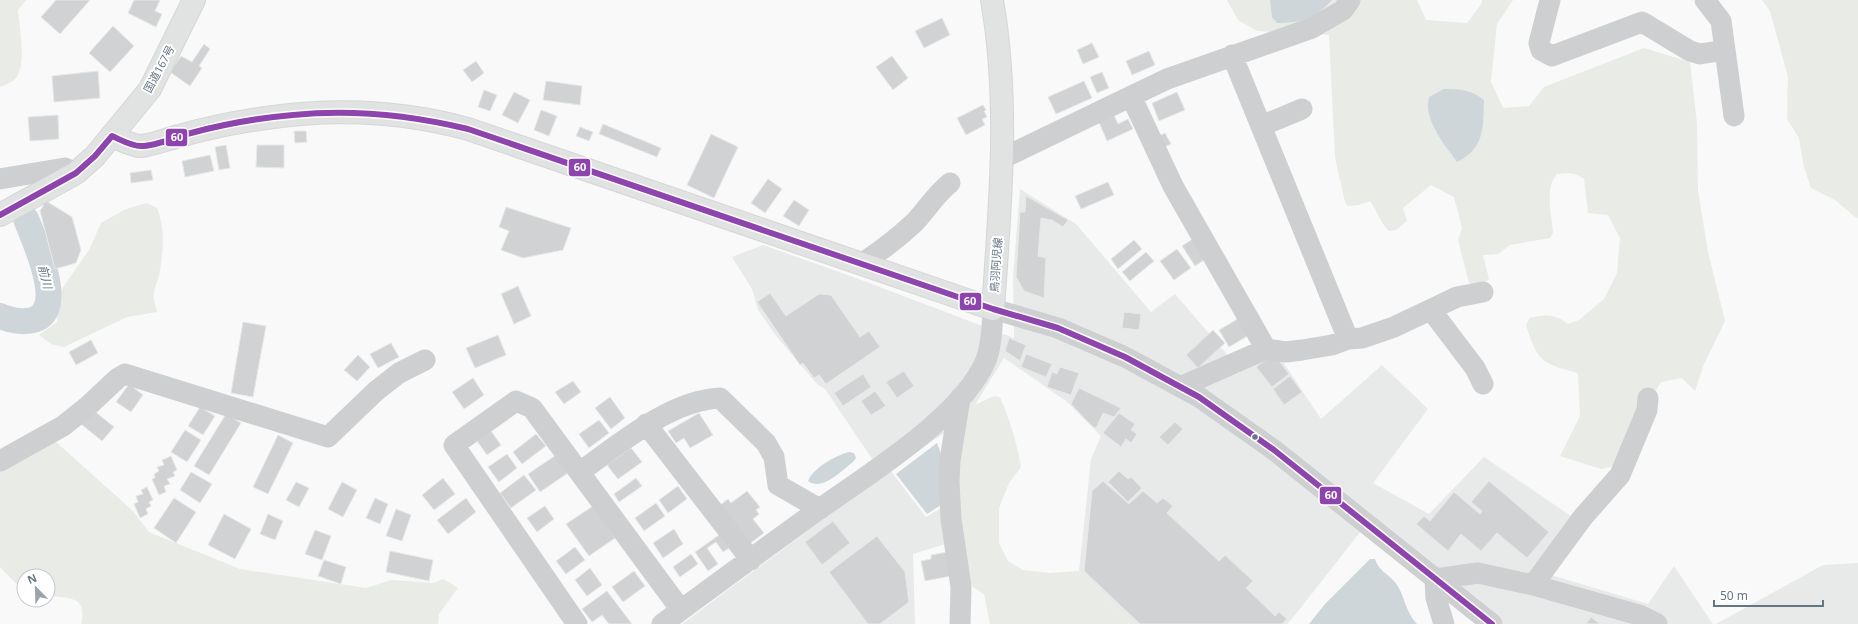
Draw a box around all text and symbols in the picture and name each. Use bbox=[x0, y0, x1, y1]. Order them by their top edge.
street label: 国道167号 bbox=[140, 42, 177, 95]
line badge: 60 bbox=[165, 128, 188, 147]
text: 60 bbox=[171, 129, 183, 144]
line badge: 60 bbox=[568, 158, 591, 177]
text: 60 bbox=[574, 159, 586, 174]
street label: 鳥羽阿児線 bbox=[986, 237, 1005, 293]
water label: 前川 bbox=[34, 263, 57, 293]
line badge: 60 bbox=[959, 292, 982, 311]
text: 60 bbox=[964, 293, 976, 308]
unlabelled marker bbox=[1250, 432, 1260, 442]
line badge: 60 bbox=[1319, 486, 1342, 505]
text: 60 bbox=[1325, 487, 1337, 502]
north arrow bbox=[16, 568, 56, 608]
text: N bbox=[25, 570, 39, 587]
scale bar bbox=[1714, 582, 1823, 608]
text: 50 m bbox=[1720, 587, 1748, 604]

